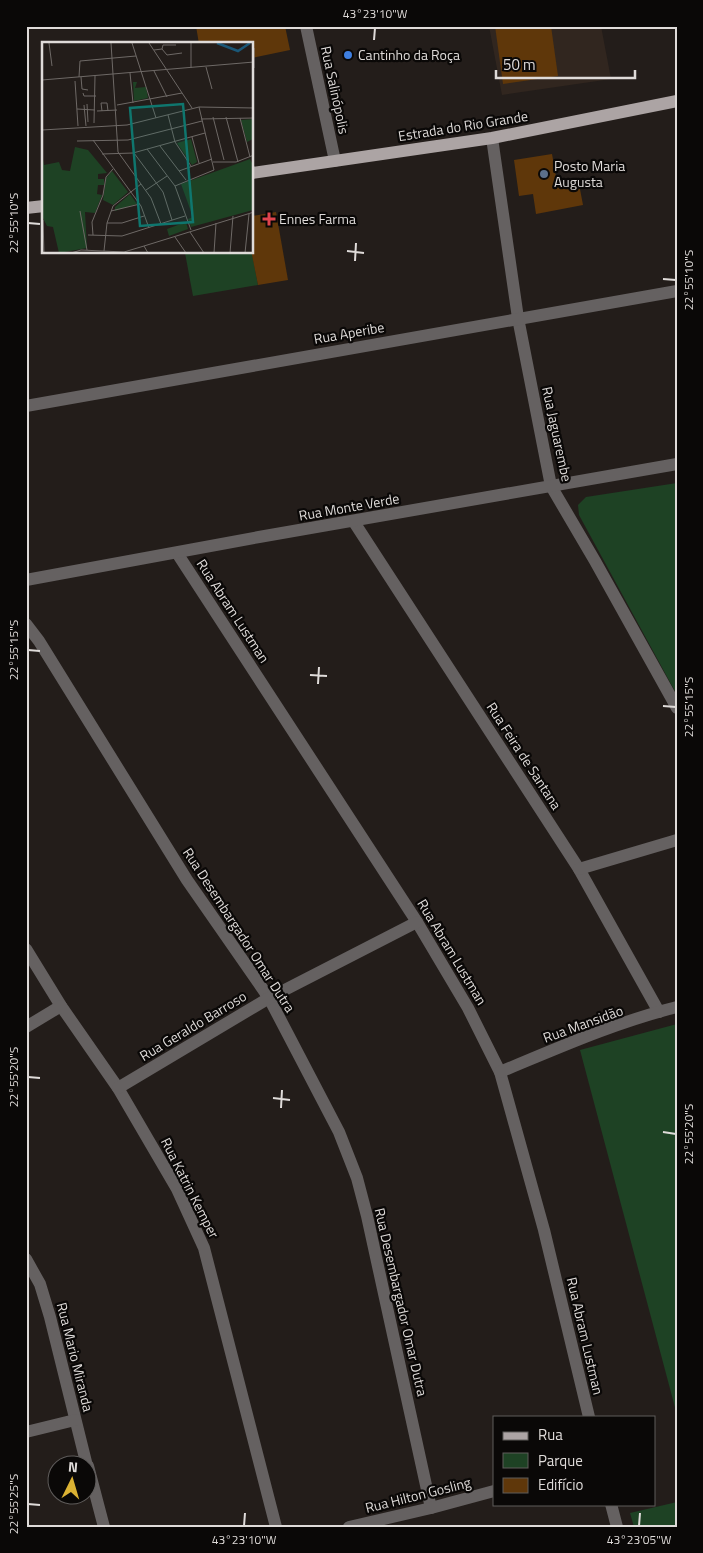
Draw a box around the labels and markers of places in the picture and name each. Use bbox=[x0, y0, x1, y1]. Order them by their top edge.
place label: Cantinho da Roça bbox=[358, 44, 460, 65]
marker: Cantinho da Roça bbox=[342, 49, 354, 61]
place label: Posto Maria Augusta bbox=[554, 155, 625, 192]
marker: Posto Maria Augusta bbox=[538, 168, 550, 180]
place label: Ennes Farma bbox=[279, 208, 356, 229]
marker: Ennes Farma bbox=[263, 213, 275, 225]

